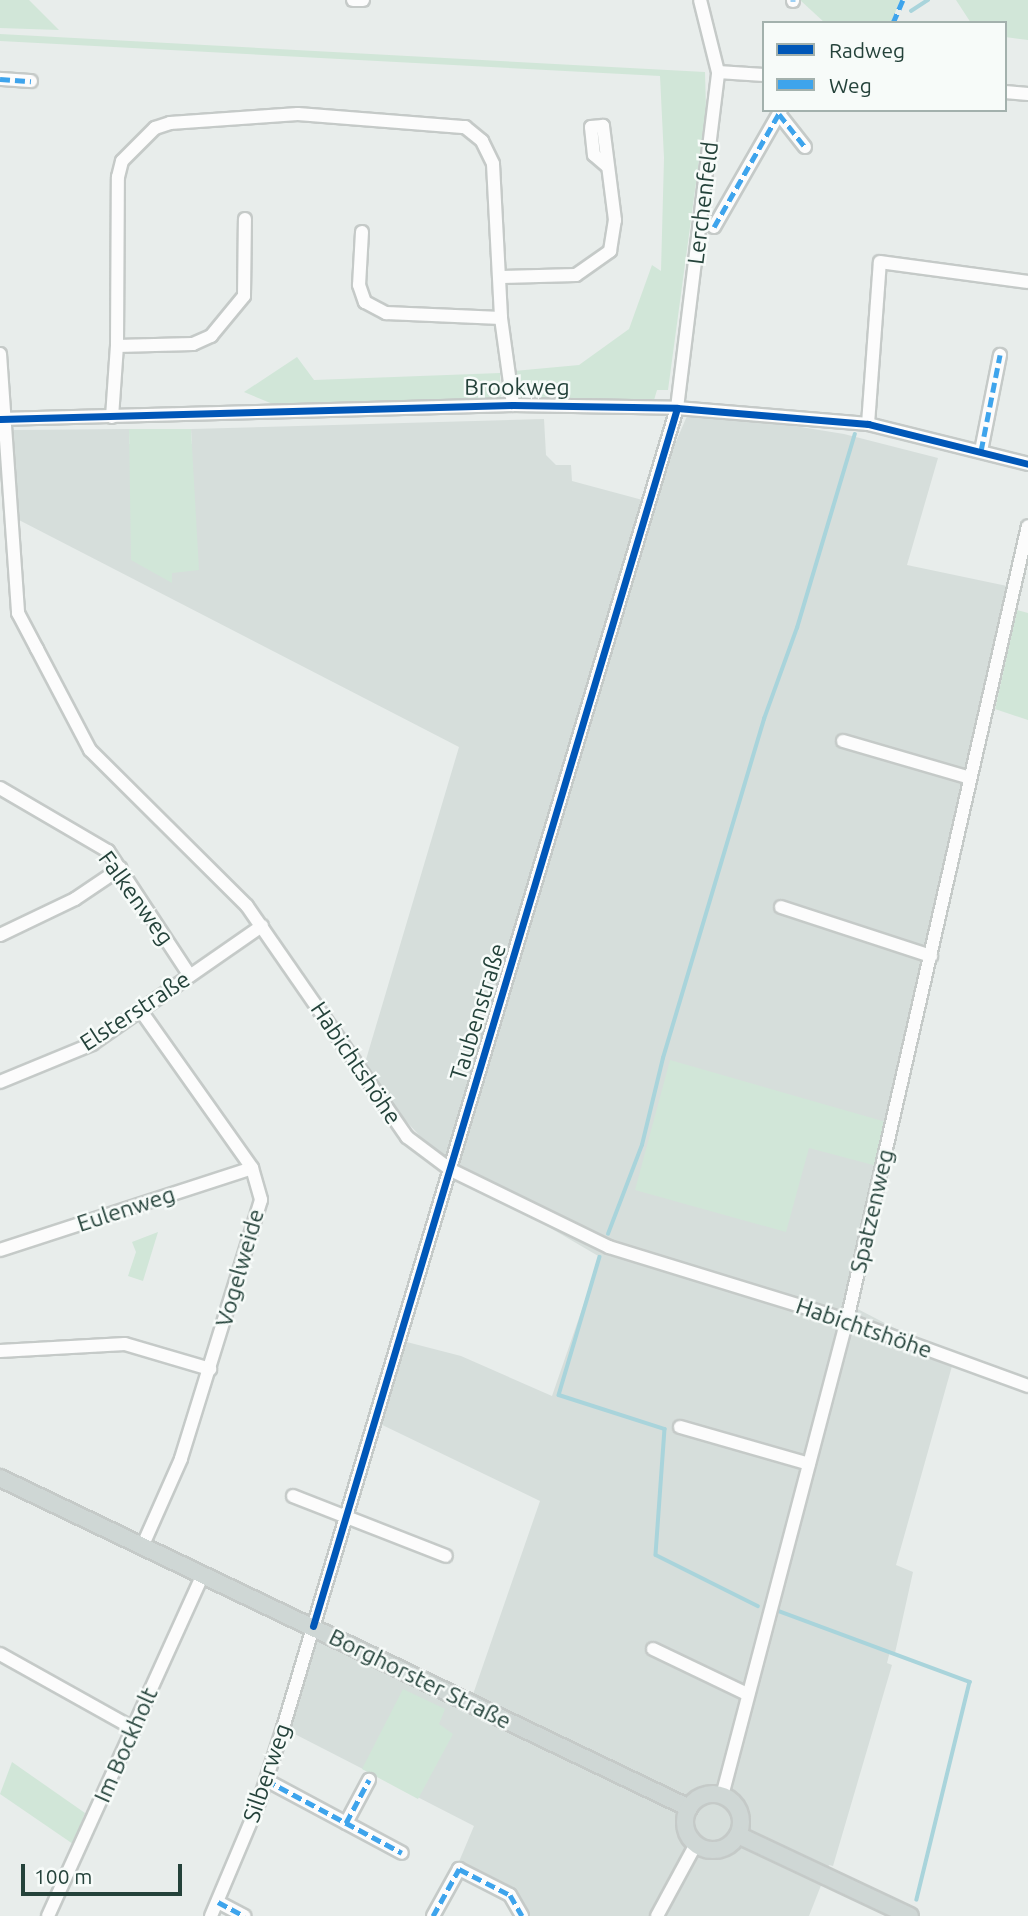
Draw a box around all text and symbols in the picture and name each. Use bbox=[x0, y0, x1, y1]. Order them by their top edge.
legend bbox=[762, 21, 1007, 112]
text: Radweg bbox=[829, 38, 905, 62]
text: Weg bbox=[829, 73, 872, 97]
street label: Lerchenfeld bbox=[682, 140, 724, 266]
street label: Brookweg bbox=[464, 373, 570, 401]
street label: Falkenweg bbox=[93, 845, 179, 951]
street label: Taubenstraße bbox=[444, 940, 512, 1084]
street label: Elsterstraße bbox=[75, 965, 195, 1057]
street label: Habichtshöhe bbox=[305, 996, 407, 1130]
street label: Spatzenweg bbox=[844, 1146, 900, 1276]
street label: Eulenweg bbox=[73, 1180, 179, 1238]
street label: Vogelweide bbox=[210, 1206, 270, 1330]
street label: Habichtshöhe bbox=[792, 1292, 936, 1364]
street label: Borghorster Straße bbox=[324, 1623, 516, 1735]
street label: Im Bockholt bbox=[88, 1683, 164, 1807]
street label: Silberweg bbox=[237, 1720, 297, 1826]
scale bar bbox=[24, 1850, 186, 1894]
text: 100 m bbox=[34, 1864, 92, 1888]

